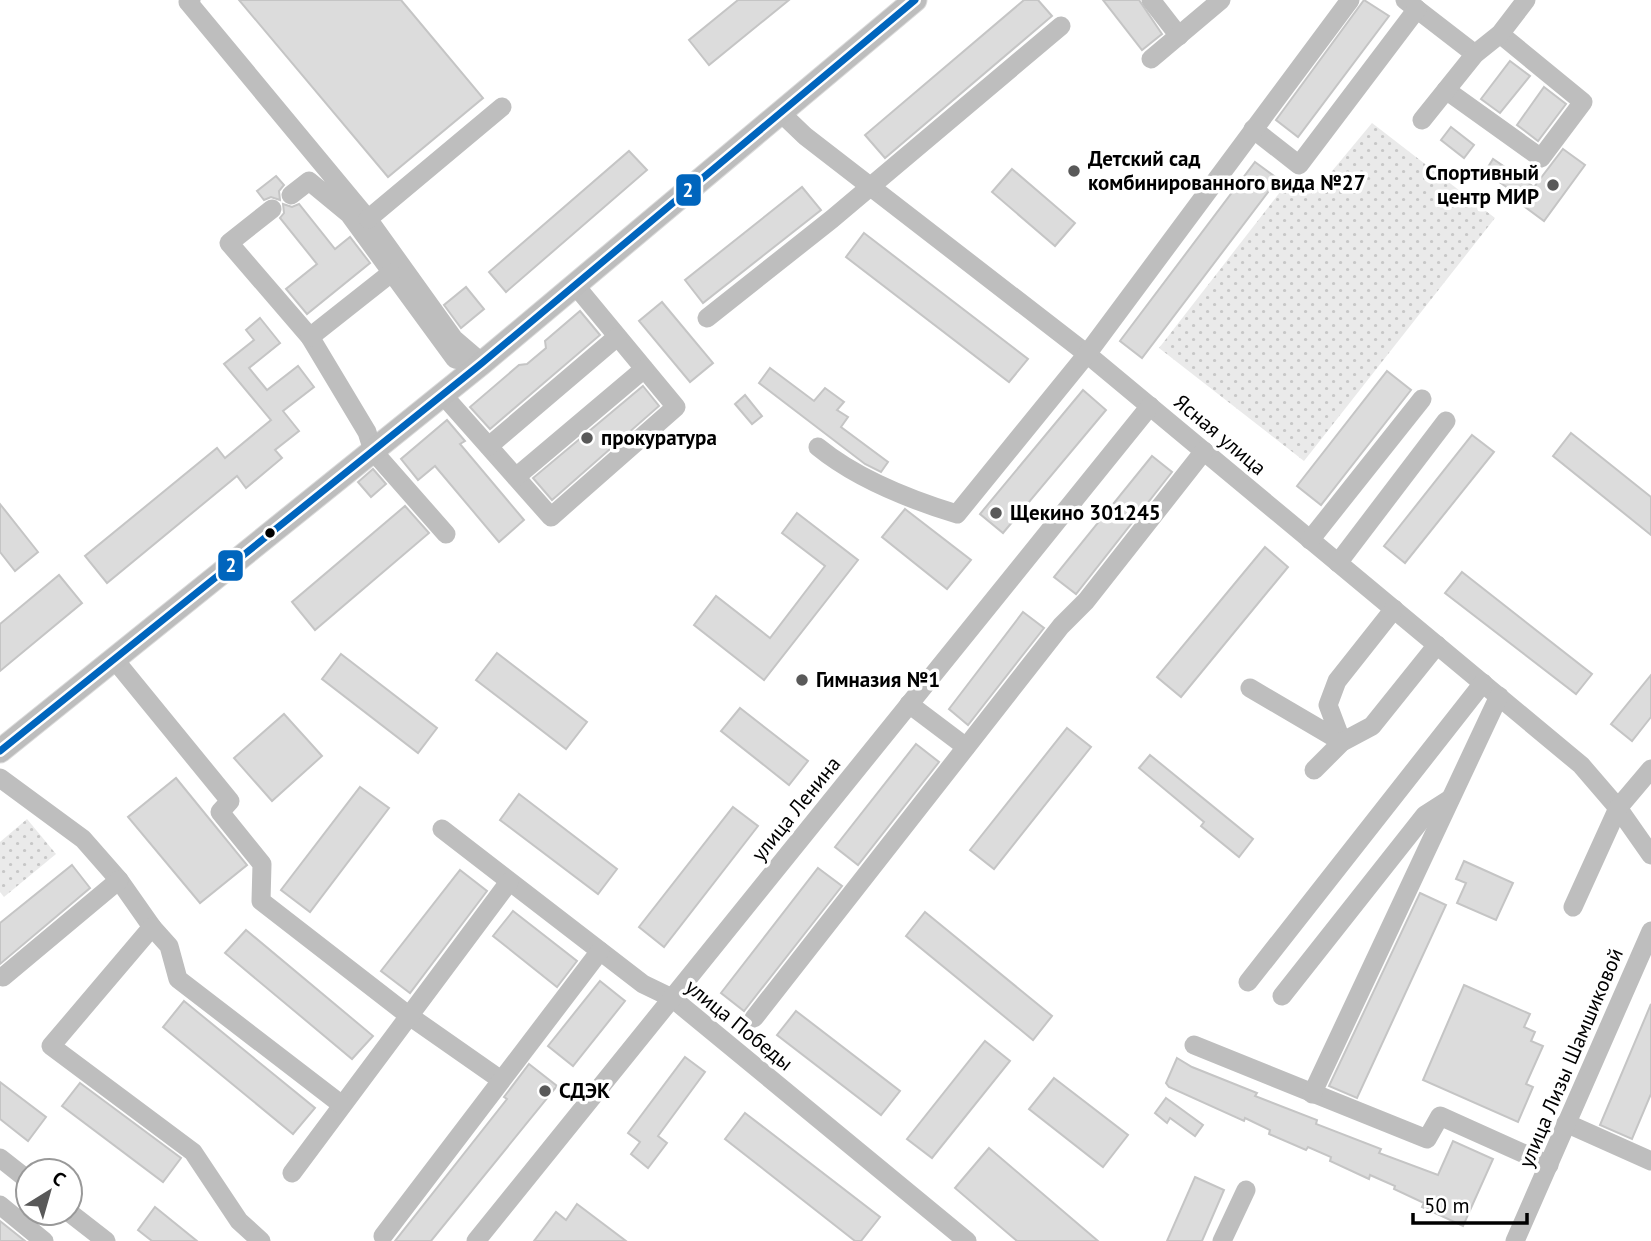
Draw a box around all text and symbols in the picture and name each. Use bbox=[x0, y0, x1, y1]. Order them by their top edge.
place label: Детский сад комбинированного вида №27 bbox=[1088, 145, 1366, 196]
place label: Спортивный центр МИР bbox=[1425, 159, 1539, 210]
marker: Детский сад комбинированного вида №27 bbox=[1066, 163, 1082, 179]
line badge: 2 bbox=[675, 173, 702, 207]
marker: Спортивный центр МИР bbox=[1545, 177, 1561, 193]
text: 2 bbox=[683, 178, 693, 202]
street label: Ясная улица bbox=[1169, 388, 1272, 481]
place label: прокуратура bbox=[601, 424, 717, 451]
marker: прокуратура bbox=[579, 430, 595, 446]
place label: Щекино 301245 bbox=[1010, 499, 1161, 526]
marker: Щекино 301245 bbox=[988, 505, 1004, 521]
unlabelled marker bbox=[263, 526, 277, 540]
line badge: 2 bbox=[217, 549, 244, 582]
text: 2 bbox=[226, 553, 236, 577]
place label: Гимназия №1 bbox=[816, 666, 940, 693]
marker: Гимназия №1 bbox=[794, 672, 810, 688]
street label: улица Ленина bbox=[745, 751, 846, 867]
street label: улица Лизы Шамшиковой bbox=[1512, 944, 1629, 1172]
street label: улица Победы bbox=[680, 973, 799, 1076]
place label: СДЭК bbox=[559, 1077, 610, 1104]
marker: СДЭК bbox=[537, 1083, 553, 1099]
north arrow bbox=[14, 1157, 84, 1227]
text: С bbox=[48, 1166, 71, 1191]
scale bar bbox=[1413, 1182, 1527, 1226]
text: 50 m bbox=[1424, 1192, 1470, 1219]

